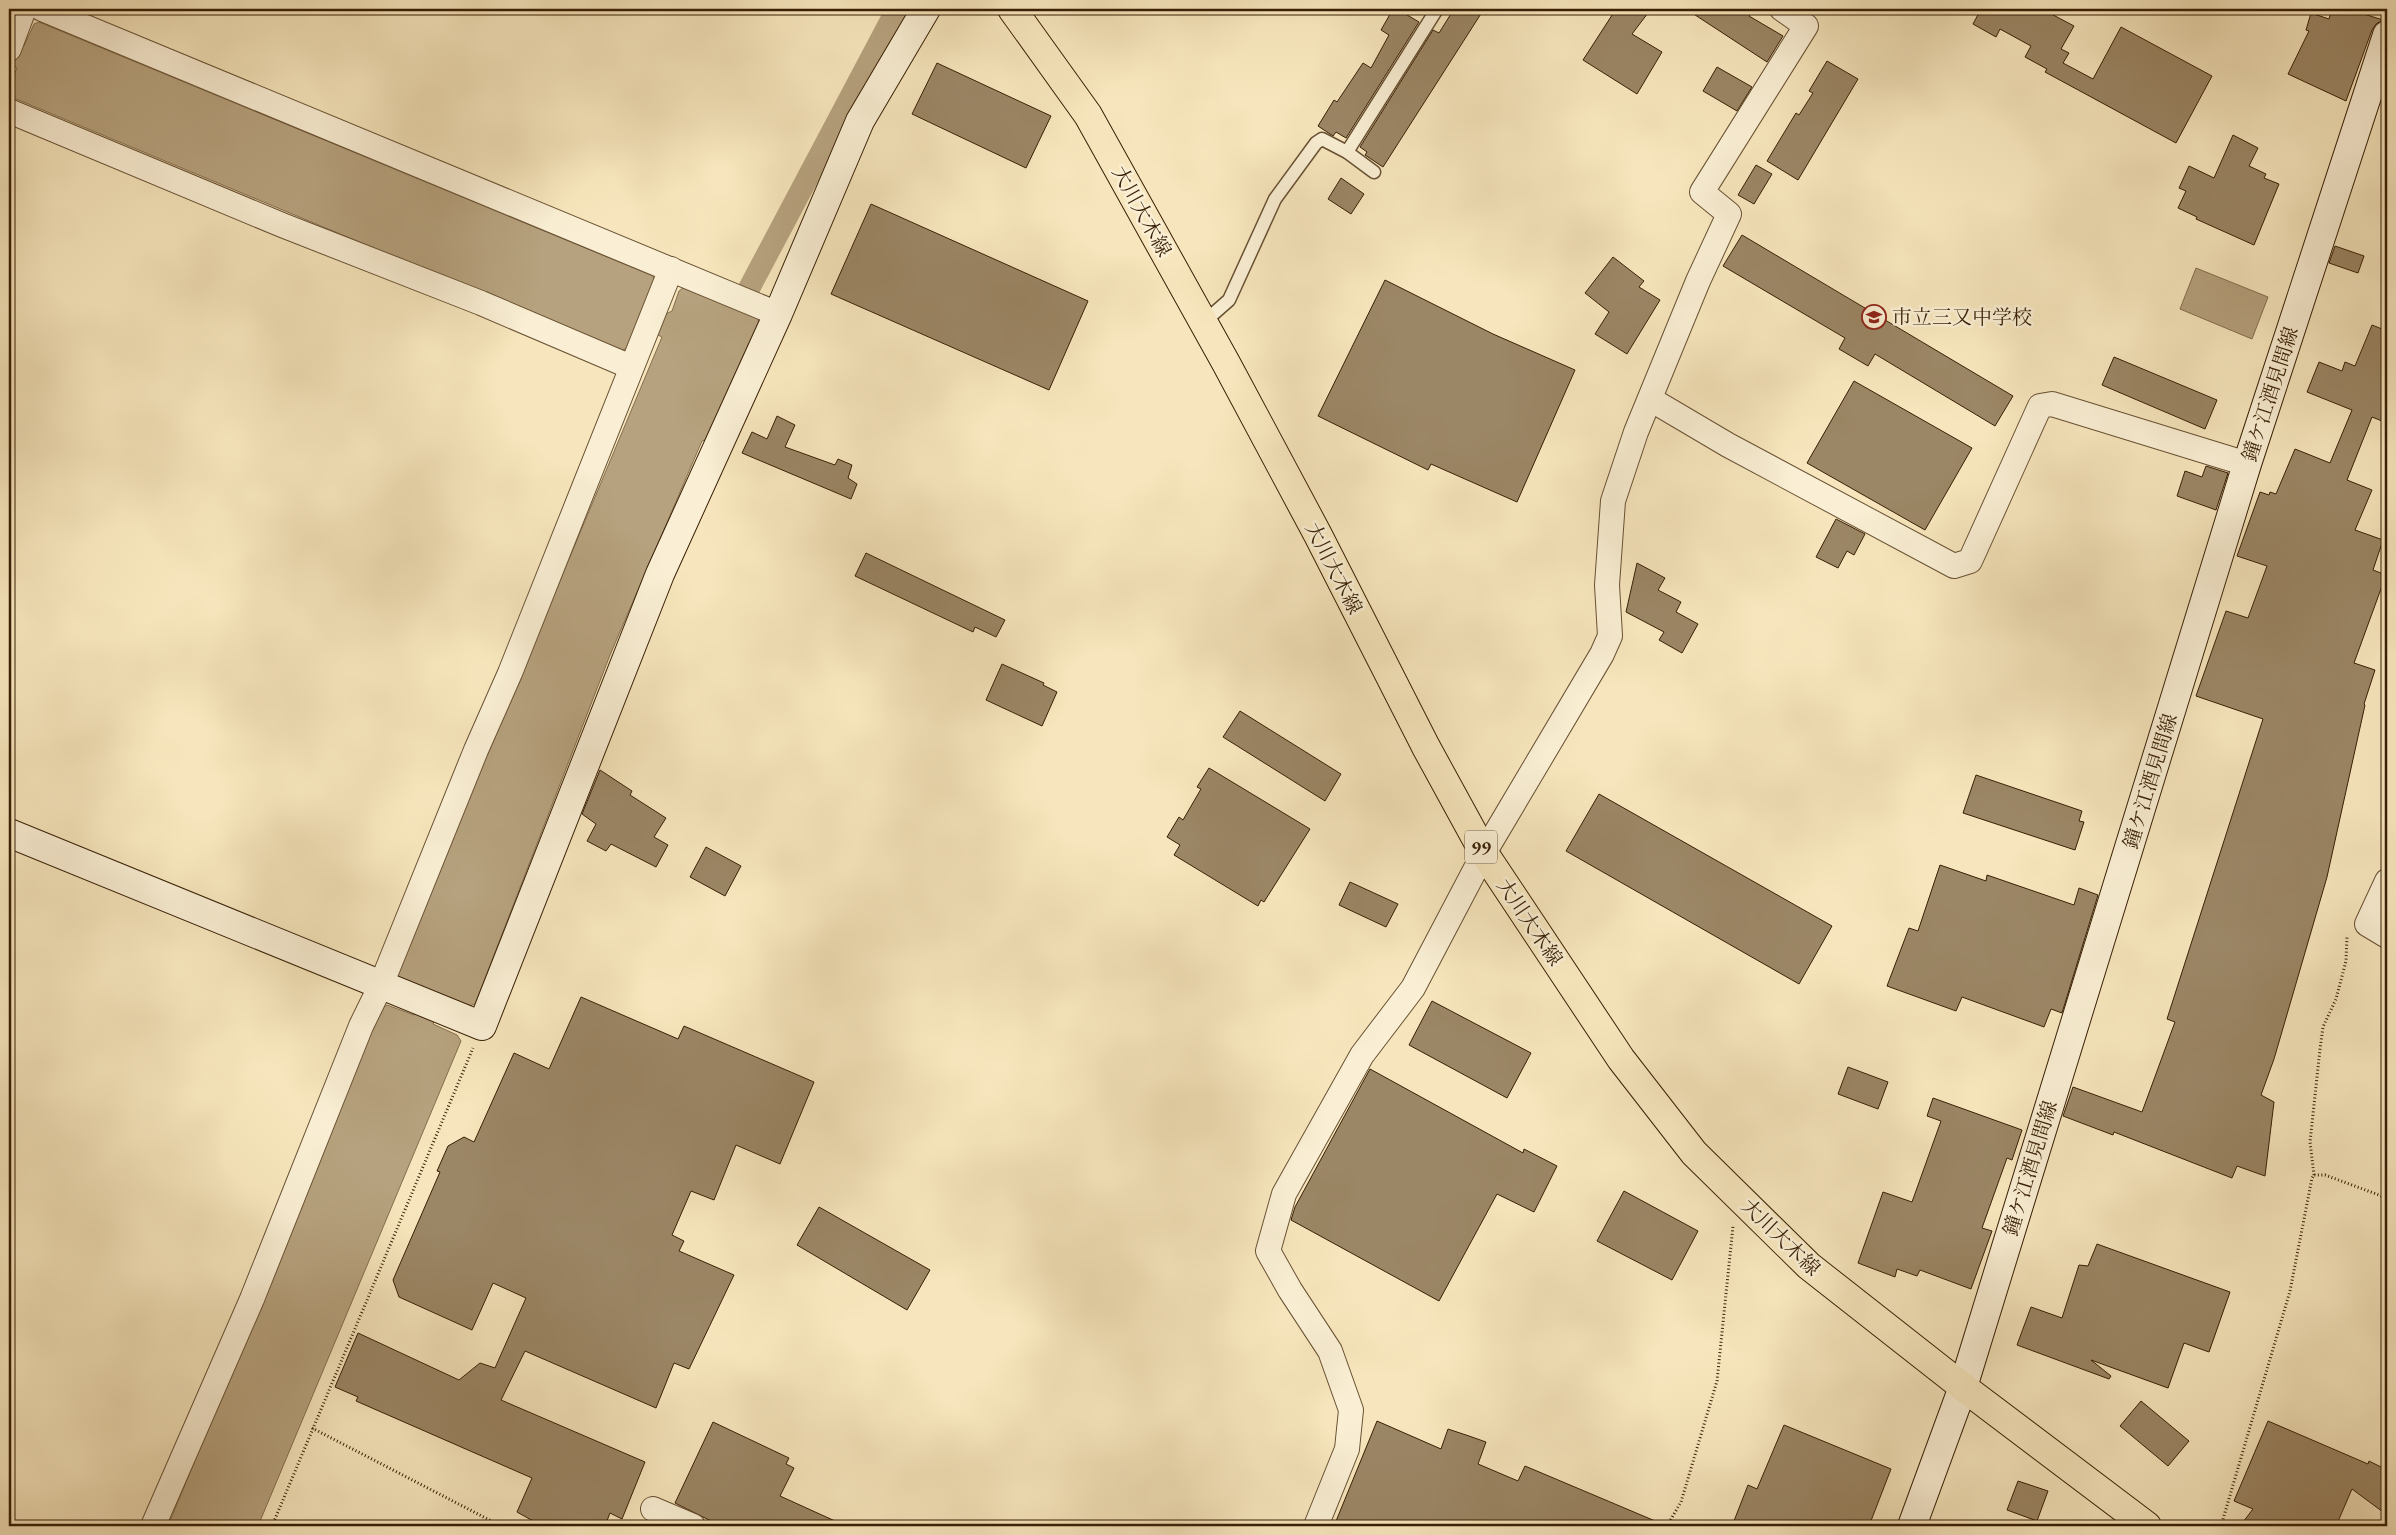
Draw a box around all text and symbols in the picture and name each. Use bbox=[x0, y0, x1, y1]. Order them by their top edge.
street label: 大川大木線 bbox=[1106, 161, 1178, 261]
school or university icon: 市立三又中学校 bbox=[1861, 304, 1887, 330]
place label: 市立三又中学校 bbox=[1892, 304, 2032, 330]
street label: 鐘ケ江酒見間線 bbox=[2236, 323, 2304, 465]
street label: 大川大木線 bbox=[1300, 518, 1368, 618]
street label: 鐘ケ江酒見間線 bbox=[2117, 710, 2183, 852]
road number: 99 bbox=[1465, 830, 1497, 864]
street label: 大川大木線 bbox=[1491, 873, 1569, 971]
street label: 鐘ケ江酒見間線 bbox=[1997, 1097, 2063, 1239]
street label: 大川大木線 bbox=[1736, 1193, 1826, 1281]

